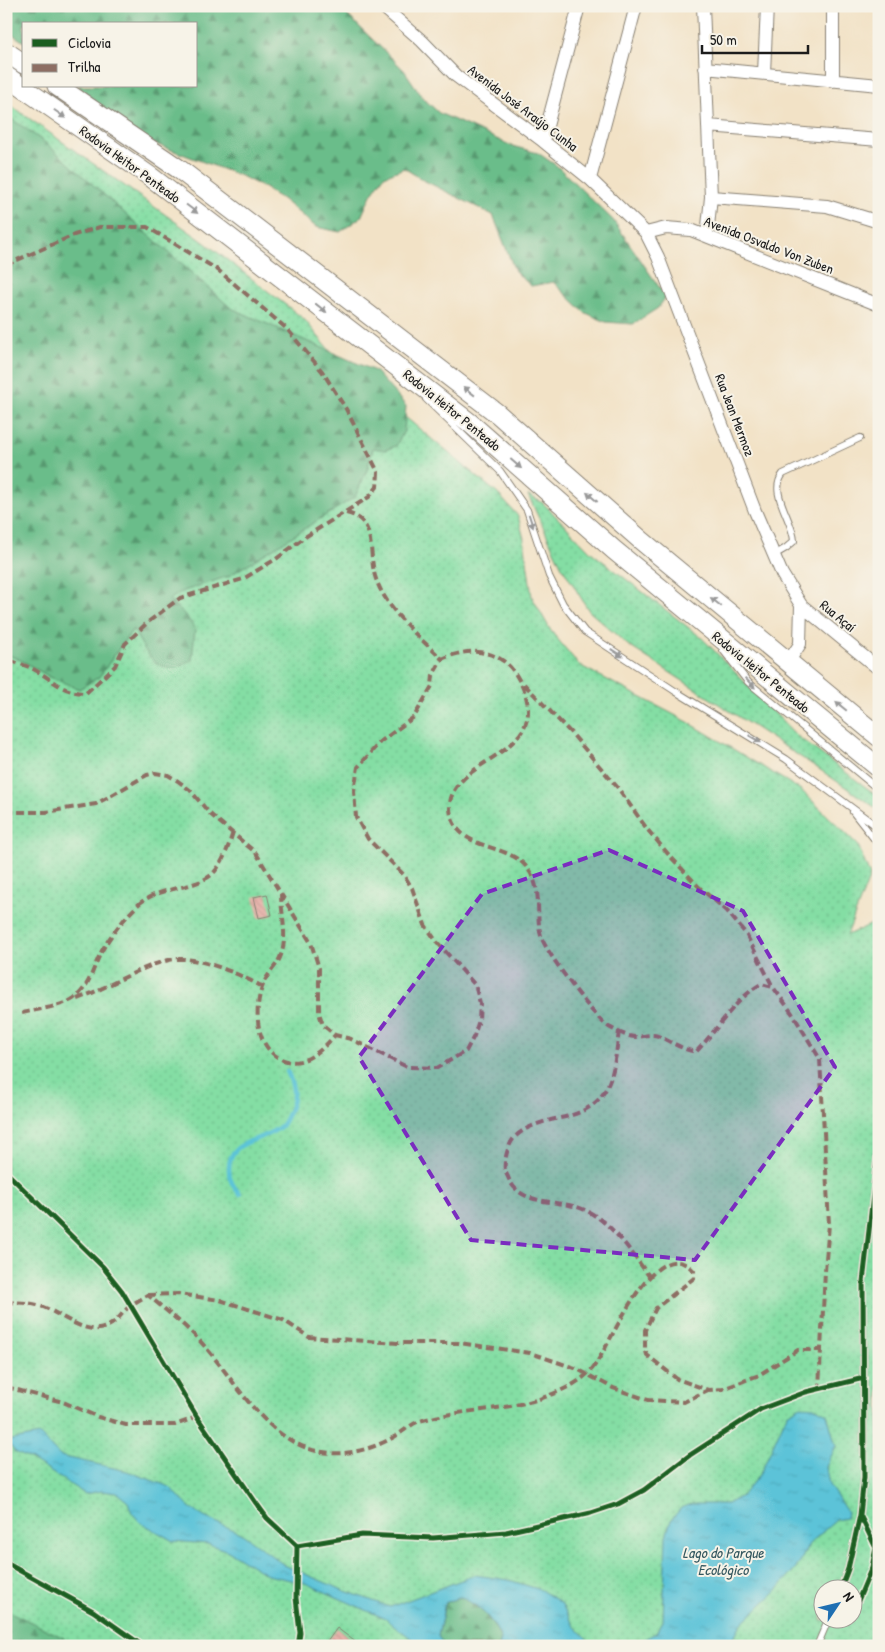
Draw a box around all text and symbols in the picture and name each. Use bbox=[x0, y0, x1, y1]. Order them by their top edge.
legend bbox=[22, 22, 198, 88]
scale bar bbox=[702, 22, 809, 54]
text: 50 m bbox=[710, 29, 737, 50]
text: Ciclovia bbox=[68, 32, 111, 53]
text: Trilha bbox=[68, 56, 100, 77]
street label: Avenida José Araújo Cunha bbox=[464, 60, 583, 156]
one-way arrow bbox=[54, 109, 67, 119]
street label: Rodovia Heitor Penteado bbox=[76, 121, 185, 207]
one-way arrow bbox=[185, 204, 199, 214]
street label: Avenida Osvaldo Von Zuben bbox=[702, 211, 837, 278]
one-way arrow bbox=[314, 302, 327, 313]
street label: Rodovia Heitor Penteado bbox=[400, 364, 505, 455]
street label: Rua Jean Mermoz bbox=[711, 371, 760, 459]
one-way arrow bbox=[462, 386, 476, 396]
one-way arrow bbox=[510, 458, 522, 470]
one-way arrow bbox=[587, 491, 599, 503]
one-way arrow bbox=[528, 514, 535, 529]
street label: Rua Açaí bbox=[816, 595, 860, 636]
one-way arrow bbox=[710, 596, 723, 607]
street label: Rodovia Heitor Penteado bbox=[709, 626, 814, 717]
one-way arrow bbox=[610, 648, 624, 658]
one-way arrow bbox=[744, 677, 756, 689]
one-way arrow bbox=[835, 700, 848, 711]
one-way arrow bbox=[748, 735, 761, 744]
water label: Lago do Parque Ecológico bbox=[683, 1542, 764, 1580]
north arrow bbox=[812, 1580, 862, 1630]
text: N bbox=[839, 1588, 859, 1605]

